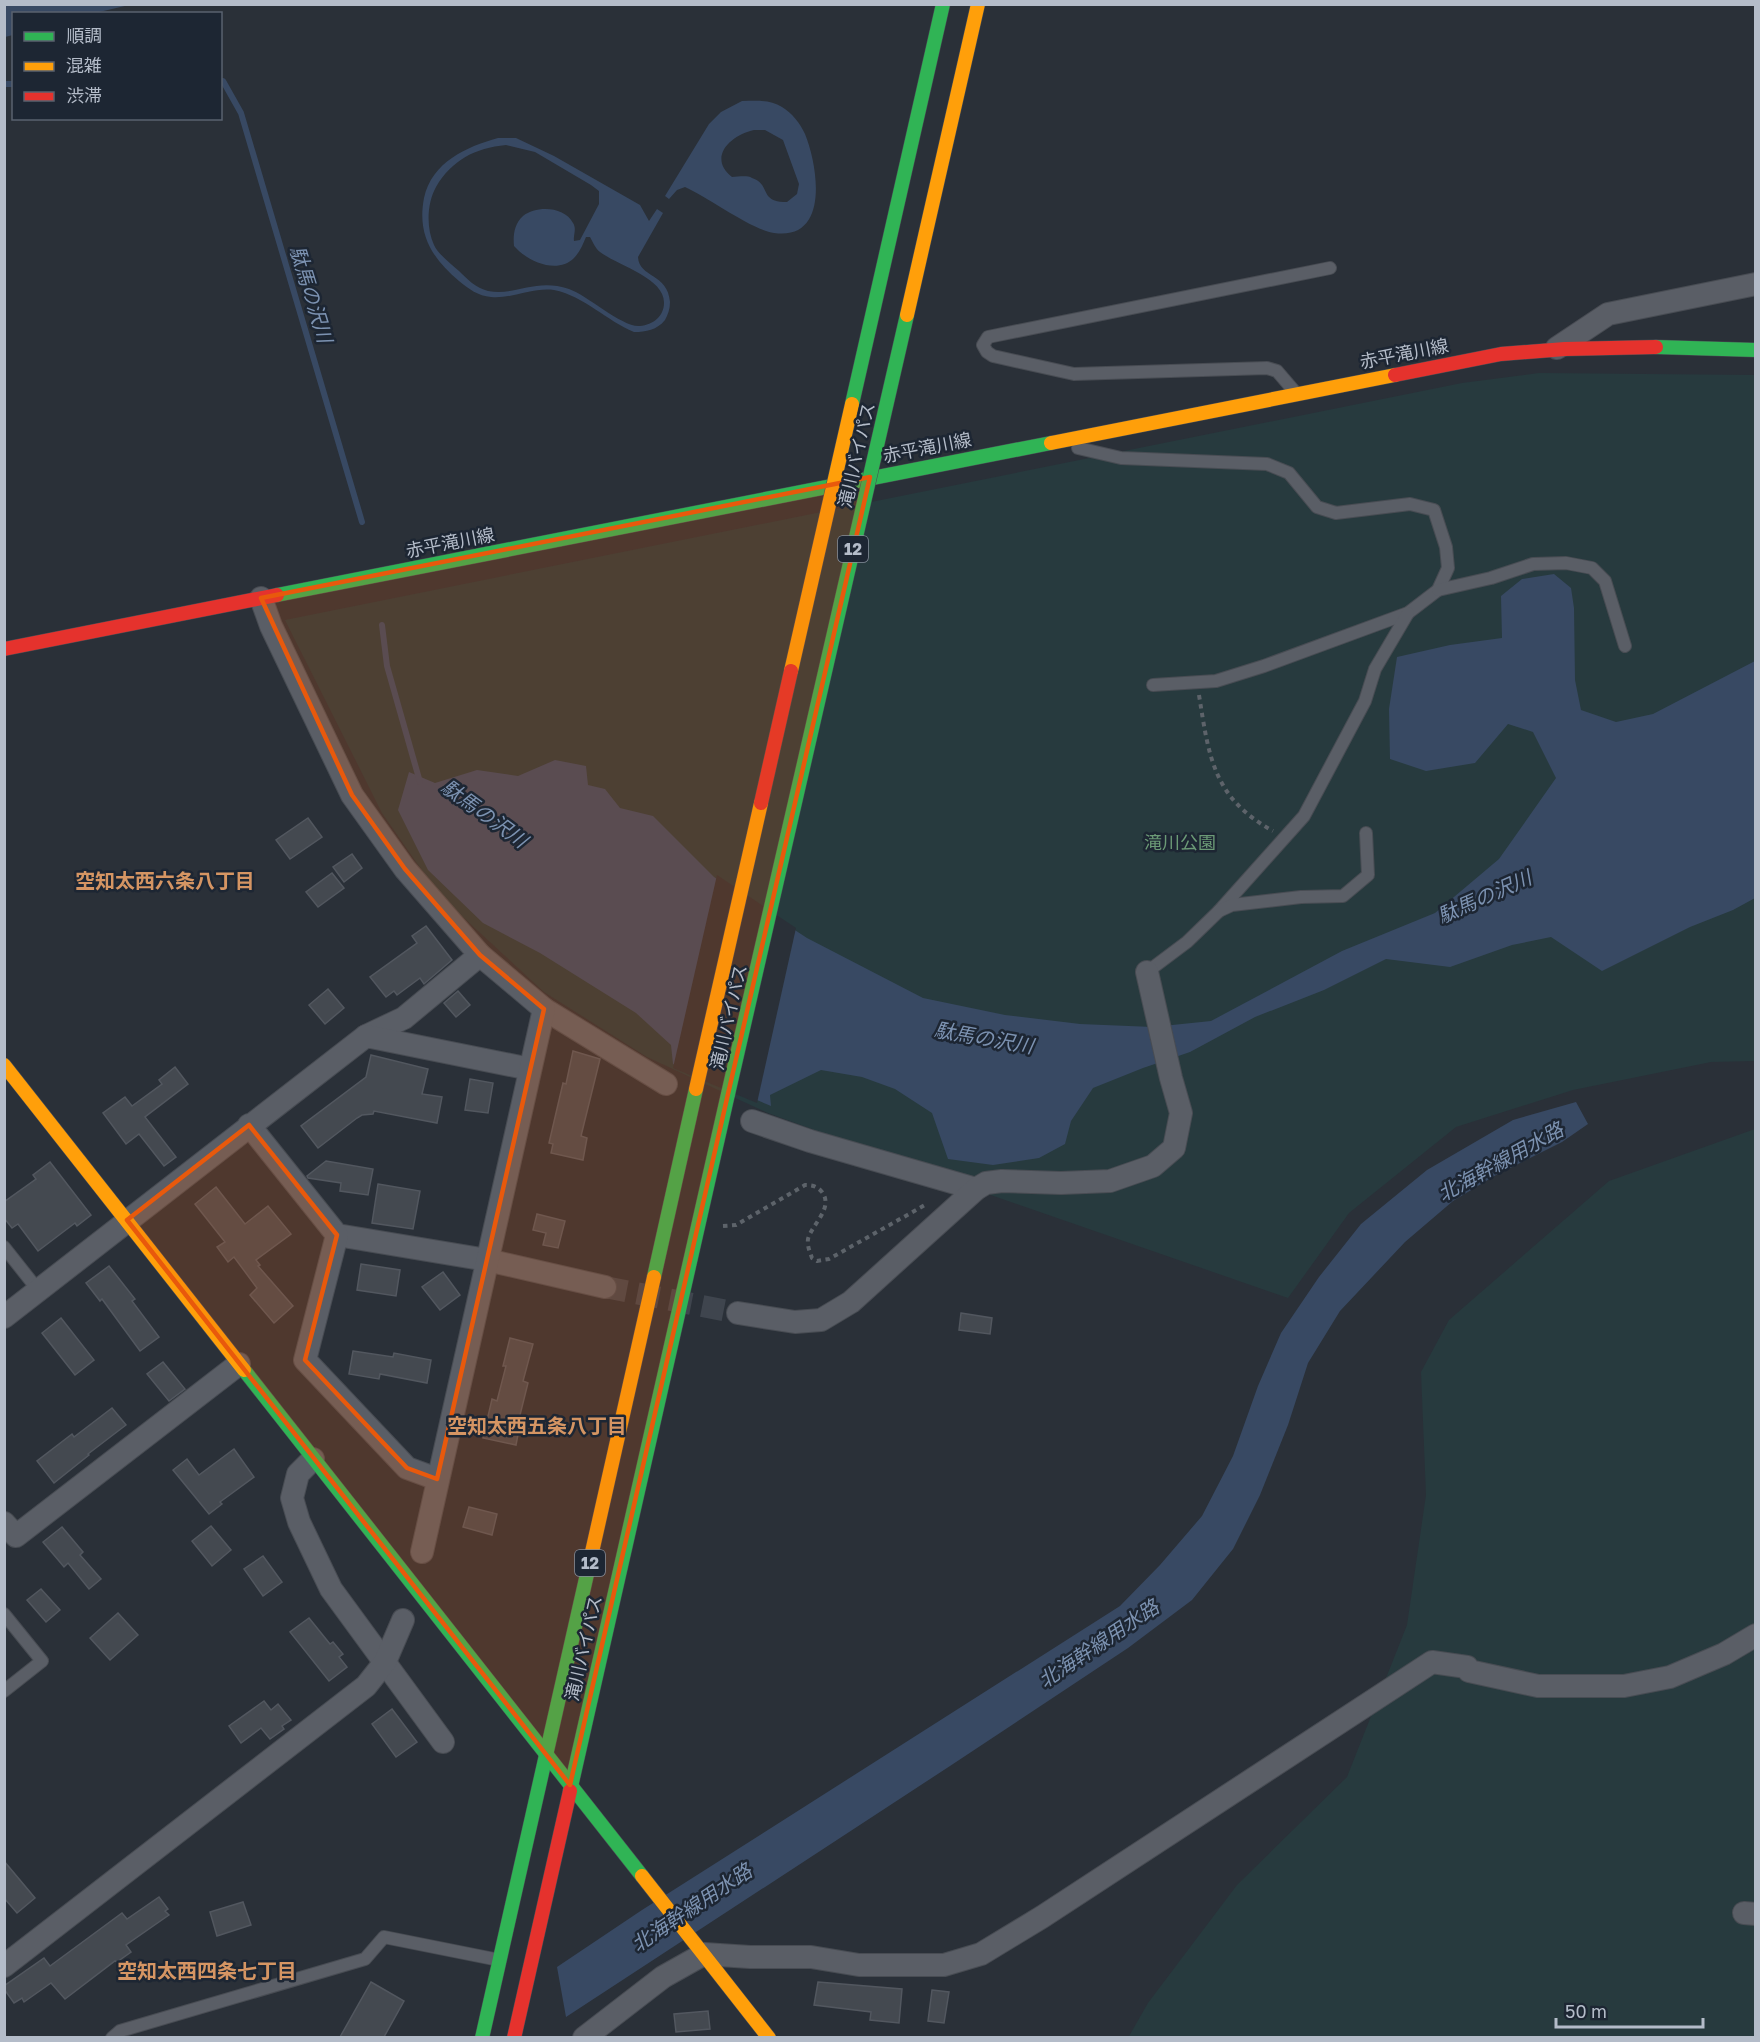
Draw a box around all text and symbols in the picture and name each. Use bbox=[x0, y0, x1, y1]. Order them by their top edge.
legend bbox=[12, 12, 222, 120]
text: 順調 bbox=[66, 24, 102, 46]
text: 混雑 bbox=[66, 54, 102, 76]
text: 渋滞 bbox=[66, 84, 102, 106]
water label: 駄馬の沢川 bbox=[286, 243, 339, 347]
street label: 赤平滝川線 bbox=[1358, 334, 1450, 372]
street label: 滝川バイパス bbox=[833, 400, 879, 510]
street label: 赤平滝川線 bbox=[881, 428, 973, 466]
street label: 赤平滝川線 bbox=[404, 523, 496, 561]
road number: 12 bbox=[838, 536, 868, 562]
water label: 駄馬の沢川 bbox=[437, 774, 534, 853]
park label: 滝川公園 bbox=[1144, 831, 1216, 853]
water label: 駄馬の沢川 bbox=[1433, 864, 1536, 927]
district label: 空知太西六条八丁目 bbox=[75, 868, 255, 892]
street label: 滝川バイパス bbox=[705, 962, 751, 1072]
water label: 駄馬の沢川 bbox=[933, 1016, 1037, 1058]
water label: 北海幹線用水路 bbox=[1433, 1116, 1569, 1205]
district label: 空知太西五条八丁目 bbox=[447, 1413, 627, 1437]
road number: 12 bbox=[575, 1550, 605, 1576]
street label: 滝川バイパス bbox=[560, 1593, 606, 1703]
water label: 北海幹線用水路 bbox=[1033, 1593, 1164, 1692]
water label: 北海幹線用水路 bbox=[626, 1857, 757, 1956]
district label: 空知太西四条七丁目 bbox=[117, 1958, 297, 1982]
scale bar bbox=[1556, 1991, 1703, 2029]
text: 50 m bbox=[1565, 2000, 1607, 2022]

